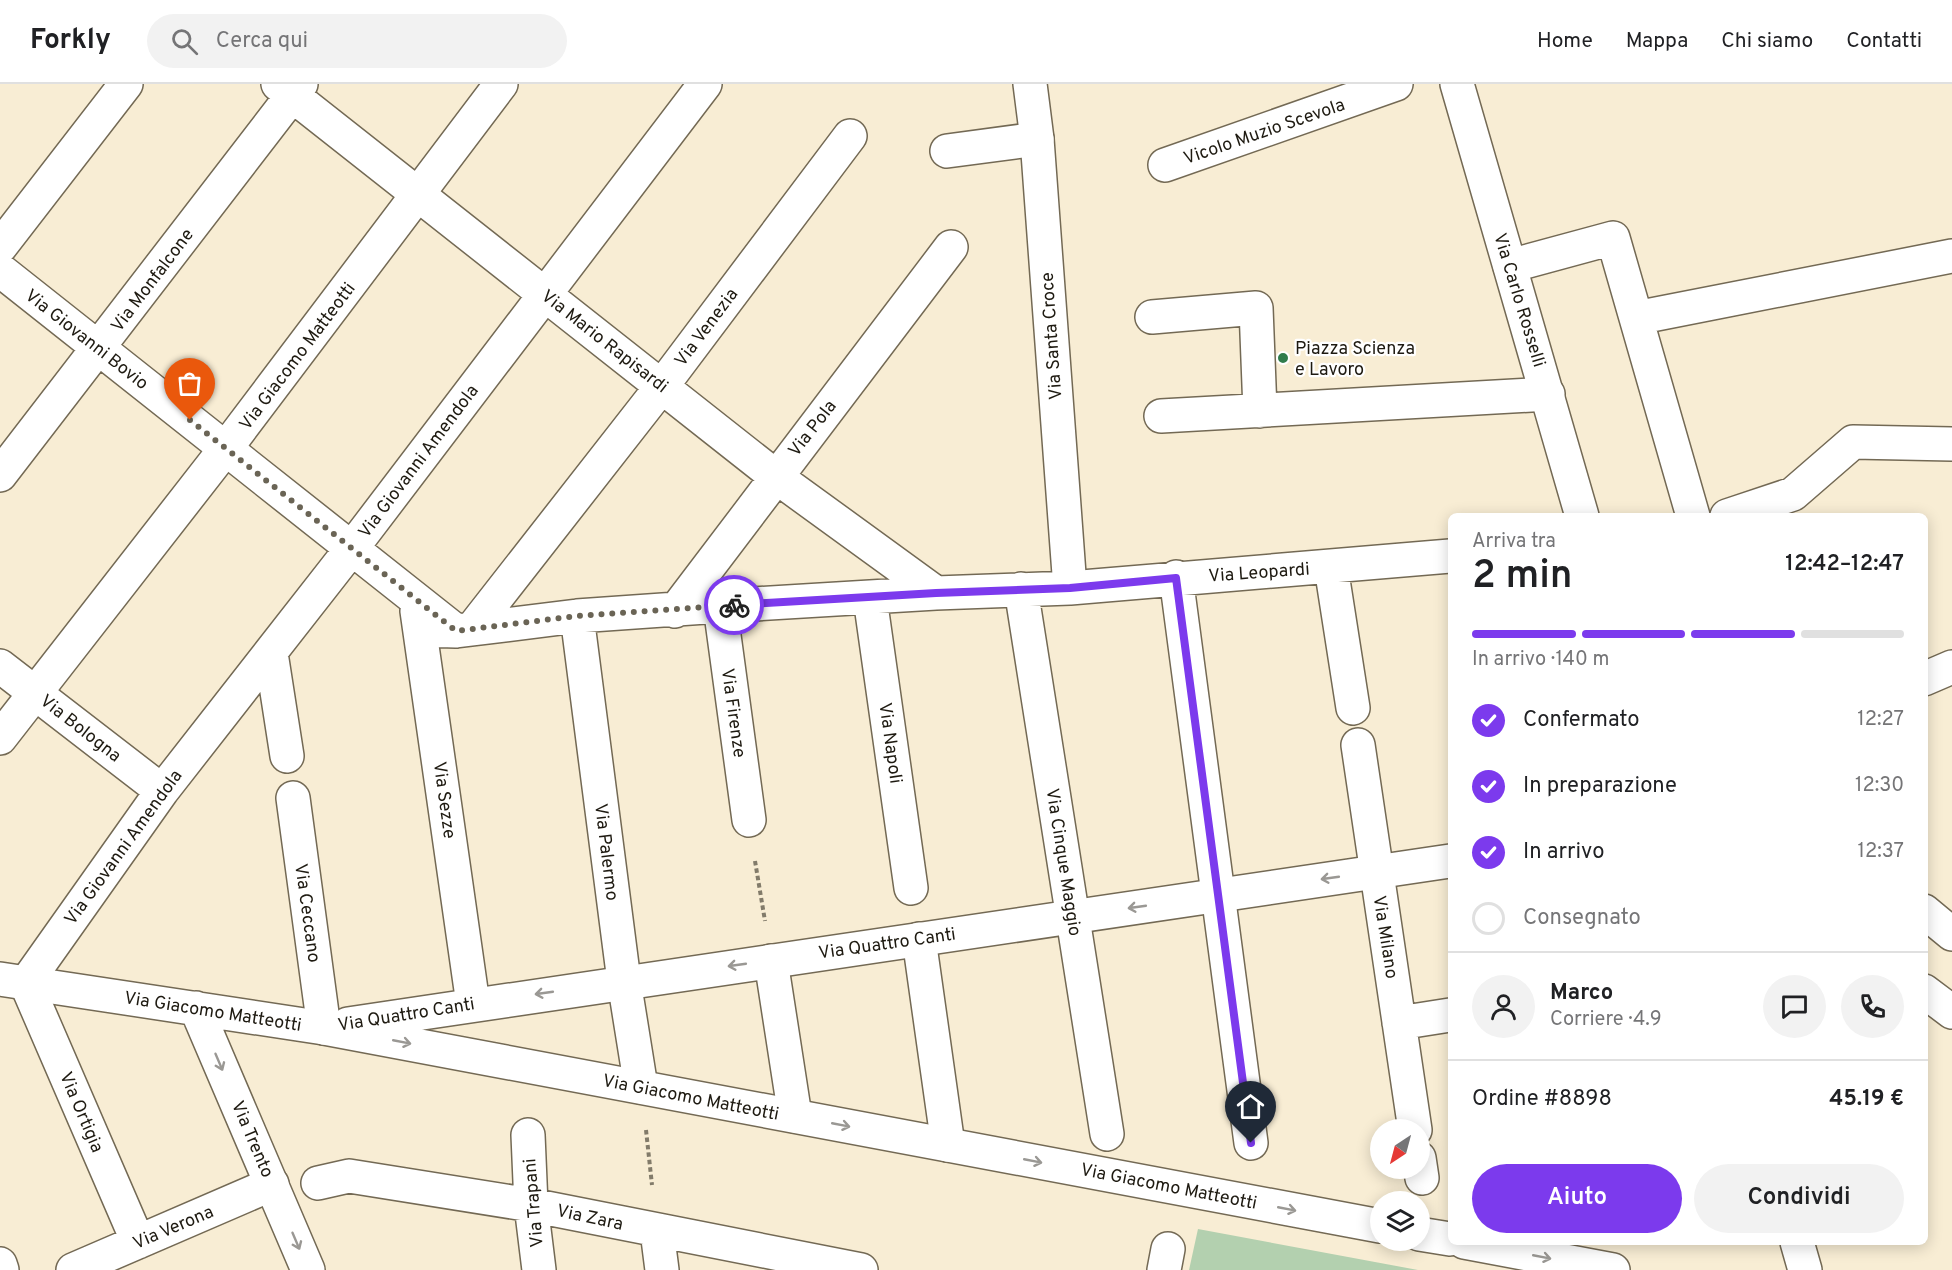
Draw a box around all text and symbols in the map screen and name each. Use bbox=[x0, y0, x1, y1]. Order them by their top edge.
search box bbox=[147, 14, 567, 68]
text: Forkly bbox=[30, 23, 111, 59]
icon: search bbox=[168, 25, 201, 58]
text: Cerca qui bbox=[216, 28, 308, 55]
text: Home bbox=[1537, 28, 1593, 55]
text: Mappa bbox=[1626, 28, 1688, 55]
text: Chi siamo bbox=[1721, 28, 1813, 55]
text: Contatti bbox=[1846, 28, 1922, 55]
street label: Vicolo Muzio Scevola bbox=[1181, 94, 1348, 171]
street label: Via Monfalcone bbox=[107, 224, 200, 337]
street label: Via Carlo Rosselli bbox=[1487, 231, 1550, 370]
street label: Via Santa Croce bbox=[1037, 271, 1068, 401]
street label: Via Giacomo Matteotti bbox=[235, 278, 361, 435]
street label: Via Venezia bbox=[670, 284, 744, 372]
street label: Via Giovanni Bovio bbox=[20, 285, 152, 396]
street label: Via Mario Rapisardi bbox=[536, 285, 672, 399]
place label: Piazza Scienza e Lavoro bbox=[1295, 338, 1415, 382]
marker: Piazza Scienza e Lavoro bbox=[1276, 351, 1290, 365]
pin bbox=[164, 358, 215, 420]
icon: bag bbox=[173, 367, 206, 400]
street label: Via Giovanni Amendola bbox=[354, 381, 484, 543]
street label: Via Pola bbox=[784, 396, 842, 462]
text: Arriva tra bbox=[1472, 529, 1556, 555]
text: 12:42–12:47 bbox=[1785, 551, 1904, 578]
text: 2 min bbox=[1472, 553, 1573, 602]
street label: Via Leopardi bbox=[1208, 558, 1310, 589]
courier bbox=[704, 575, 764, 635]
icon: bike bbox=[718, 589, 751, 622]
text: In arrivo · 140 m bbox=[1472, 647, 1609, 673]
street label: Via Firenze bbox=[715, 667, 750, 759]
street label: Via Bologna bbox=[35, 690, 125, 768]
street label: Via Napoli bbox=[872, 701, 907, 785]
icon: check bbox=[1472, 704, 1505, 737]
text: Confermato bbox=[1523, 707, 1640, 734]
text: 12:27 bbox=[1857, 707, 1904, 733]
street label: Via Sezze bbox=[427, 760, 460, 840]
street label: Via Giovanni Amendola bbox=[60, 766, 188, 930]
icon: check bbox=[1472, 770, 1505, 803]
text: In preparazione bbox=[1523, 773, 1677, 800]
text: 12:30 bbox=[1855, 773, 1904, 799]
street label: Via Cinque Maggio bbox=[1039, 787, 1086, 938]
street label: Via Palermo bbox=[588, 802, 623, 902]
icon: check bbox=[1472, 836, 1505, 869]
text: In arrivo bbox=[1523, 839, 1605, 866]
text: 12:37 bbox=[1858, 839, 1904, 865]
street label: Via Ceccano bbox=[288, 862, 325, 964]
one-way arrow bbox=[1321, 873, 1341, 884]
street label: Via Milano bbox=[1367, 894, 1402, 980]
one-way arrow bbox=[1128, 901, 1148, 912]
text: Consegnato bbox=[1523, 905, 1641, 932]
street label: Via Quattro Canti bbox=[817, 923, 957, 965]
one-way arrow bbox=[727, 960, 747, 971]
button: person bbox=[1472, 975, 1535, 1038]
button: chat bbox=[1763, 975, 1826, 1038]
button: phone bbox=[1841, 975, 1904, 1038]
text: Marco bbox=[1550, 980, 1613, 1007]
street label: Via Giacomo Matteotti bbox=[122, 987, 303, 1038]
one-way arrow bbox=[534, 988, 554, 999]
street label: Via Quattro Canti bbox=[336, 993, 476, 1038]
text: Corriere · 4.9 bbox=[1550, 1007, 1662, 1033]
one-way arrow bbox=[392, 1037, 411, 1048]
one-way arrow bbox=[214, 1052, 226, 1070]
street label: Via Ortigia bbox=[53, 1069, 108, 1157]
street label: Via Giacomo Matteotti bbox=[601, 1070, 781, 1127]
pin bbox=[1225, 1081, 1276, 1143]
text: Ordine #8898 bbox=[1472, 1086, 1612, 1113]
text: 45.19 € bbox=[1829, 1086, 1904, 1113]
icon: home bbox=[1234, 1090, 1267, 1123]
street label: Via Trento bbox=[225, 1098, 278, 1181]
north arrow bbox=[1370, 1119, 1430, 1179]
map controls bbox=[1370, 1119, 1430, 1251]
one-way arrow bbox=[831, 1120, 851, 1131]
one-way arrow bbox=[1023, 1156, 1042, 1167]
street label: Via Trapani bbox=[519, 1157, 550, 1248]
street label: Via Giacomo Matteotti bbox=[1079, 1159, 1259, 1216]
button: Aiuto bbox=[1472, 1164, 1682, 1233]
button: Condividi bbox=[1694, 1164, 1904, 1233]
button: layers bbox=[1370, 1191, 1430, 1251]
street label: Via Zara bbox=[554, 1200, 625, 1237]
street label: Via Verona bbox=[130, 1201, 217, 1256]
one-way arrow bbox=[1276, 1204, 1296, 1215]
one-way arrow bbox=[291, 1231, 302, 1250]
one-way arrow bbox=[1532, 1252, 1551, 1263]

